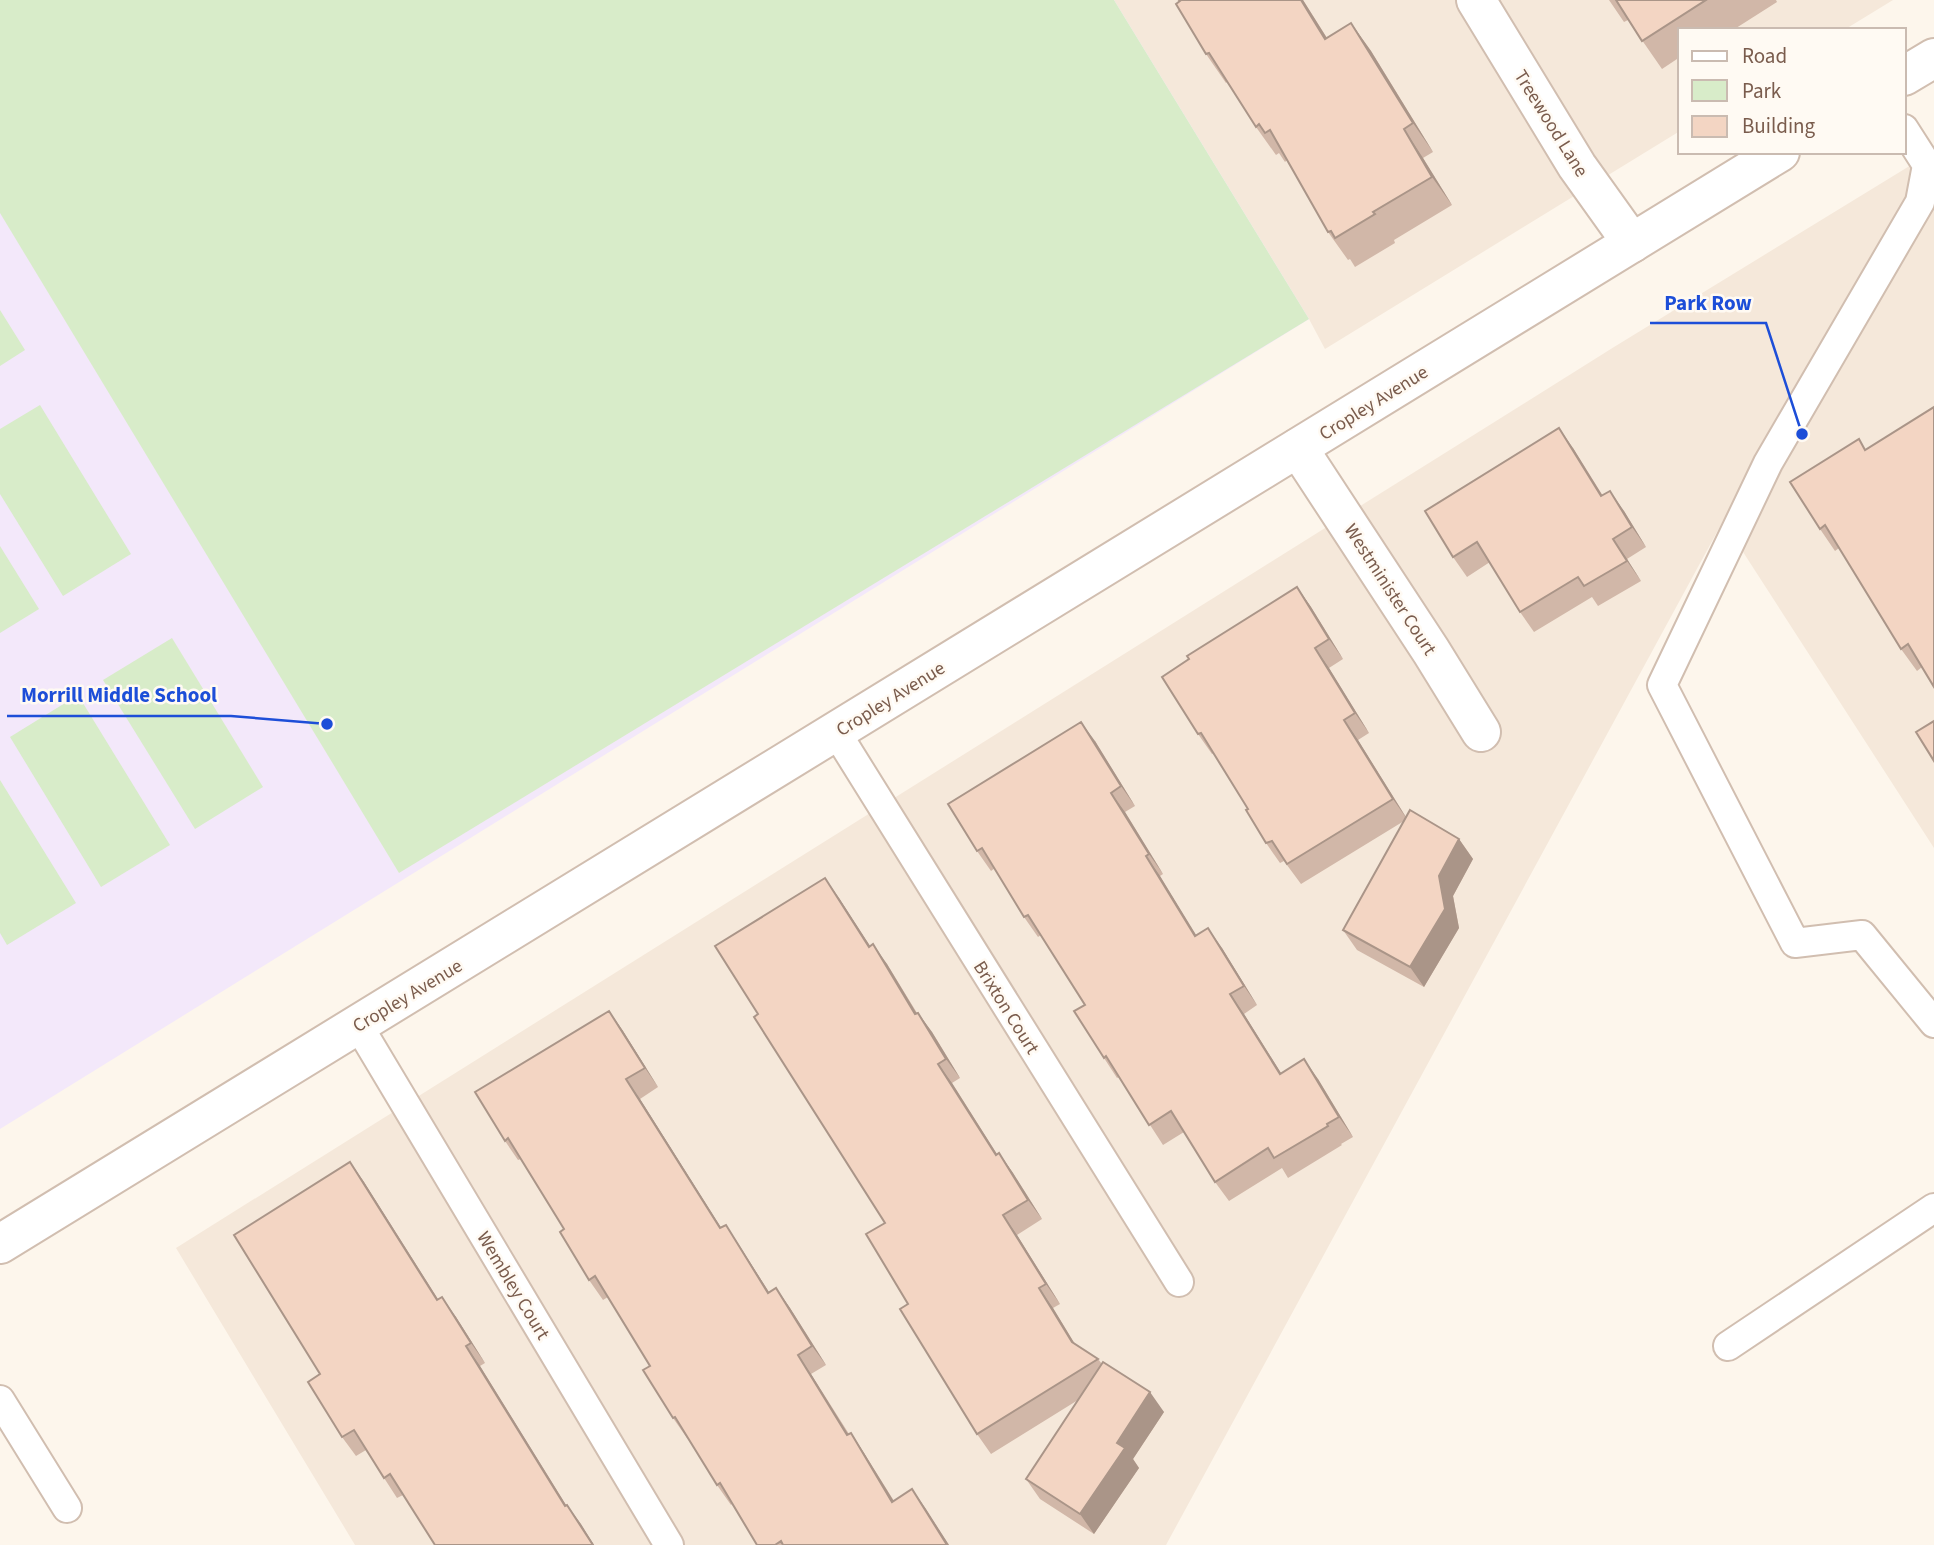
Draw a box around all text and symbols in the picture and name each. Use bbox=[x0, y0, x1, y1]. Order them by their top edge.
legend bbox=[1678, 28, 1906, 154]
text: Road bbox=[1742, 41, 1787, 71]
street label: Treewood Lane bbox=[1507, 65, 1594, 183]
text: Park bbox=[1742, 76, 1782, 106]
text: Building bbox=[1742, 111, 1816, 141]
callout: Park Row bbox=[1650, 281, 1766, 323]
text: Park Row bbox=[1664, 288, 1752, 318]
street label: Cropley Avenue bbox=[1314, 359, 1433, 447]
street label: Westminister Court bbox=[1337, 519, 1443, 661]
street label: Cropley Avenue bbox=[831, 655, 950, 743]
callout: Morrill Middle School bbox=[7, 674, 231, 716]
text: Morrill Middle School bbox=[21, 680, 217, 710]
street label: Cropley Avenue bbox=[348, 953, 468, 1040]
street label: Brixton Court bbox=[966, 956, 1045, 1060]
street label: Wembley Court bbox=[470, 1226, 556, 1346]

